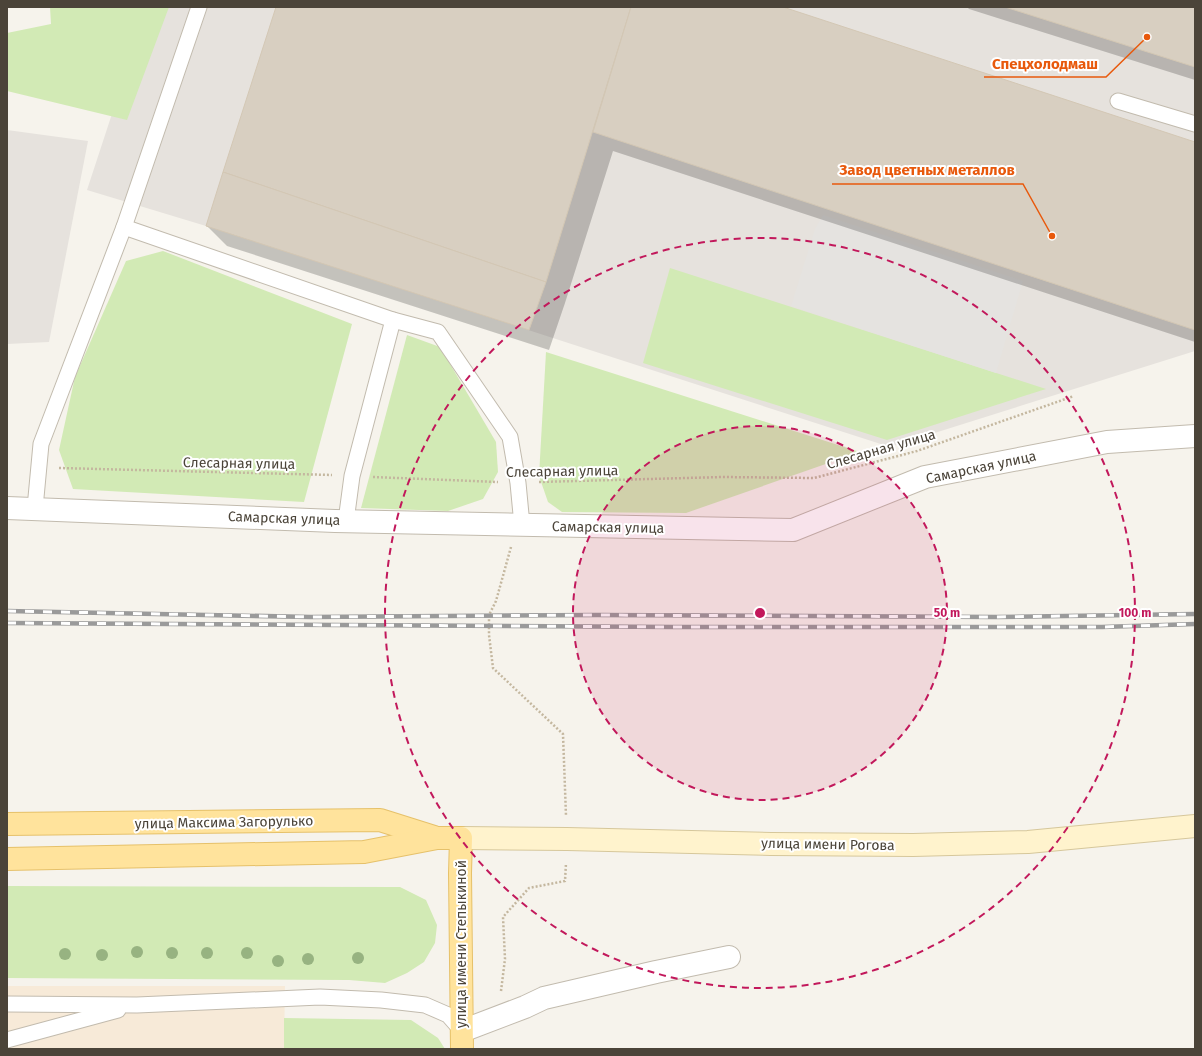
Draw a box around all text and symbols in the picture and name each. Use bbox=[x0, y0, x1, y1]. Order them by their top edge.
callout: Спецхолодмаш bbox=[984, 50, 1106, 77]
text: Спецхолодмаш bbox=[992, 55, 1098, 73]
callout: Завод цветных металлов bbox=[832, 157, 1023, 184]
text: Завод цветных металлов bbox=[838, 161, 1015, 179]
street label: Слесарная улица bbox=[825, 426, 937, 473]
street label: Самарская улица bbox=[924, 447, 1038, 487]
street label: Слесарная улица bbox=[183, 454, 295, 473]
street label: Слесарная улица bbox=[506, 462, 618, 481]
street label: Самарская улица bbox=[228, 508, 340, 529]
street label: Самарская улица bbox=[552, 518, 664, 537]
centre of rings bbox=[753, 606, 767, 620]
text: 50 m bbox=[934, 606, 960, 620]
text: 100 m bbox=[1119, 606, 1151, 620]
street label: улица Максима Загорулько bbox=[135, 812, 313, 833]
street label: улица имени Рогова bbox=[761, 835, 895, 854]
street label: улица имени Степыкиной bbox=[453, 860, 470, 1028]

